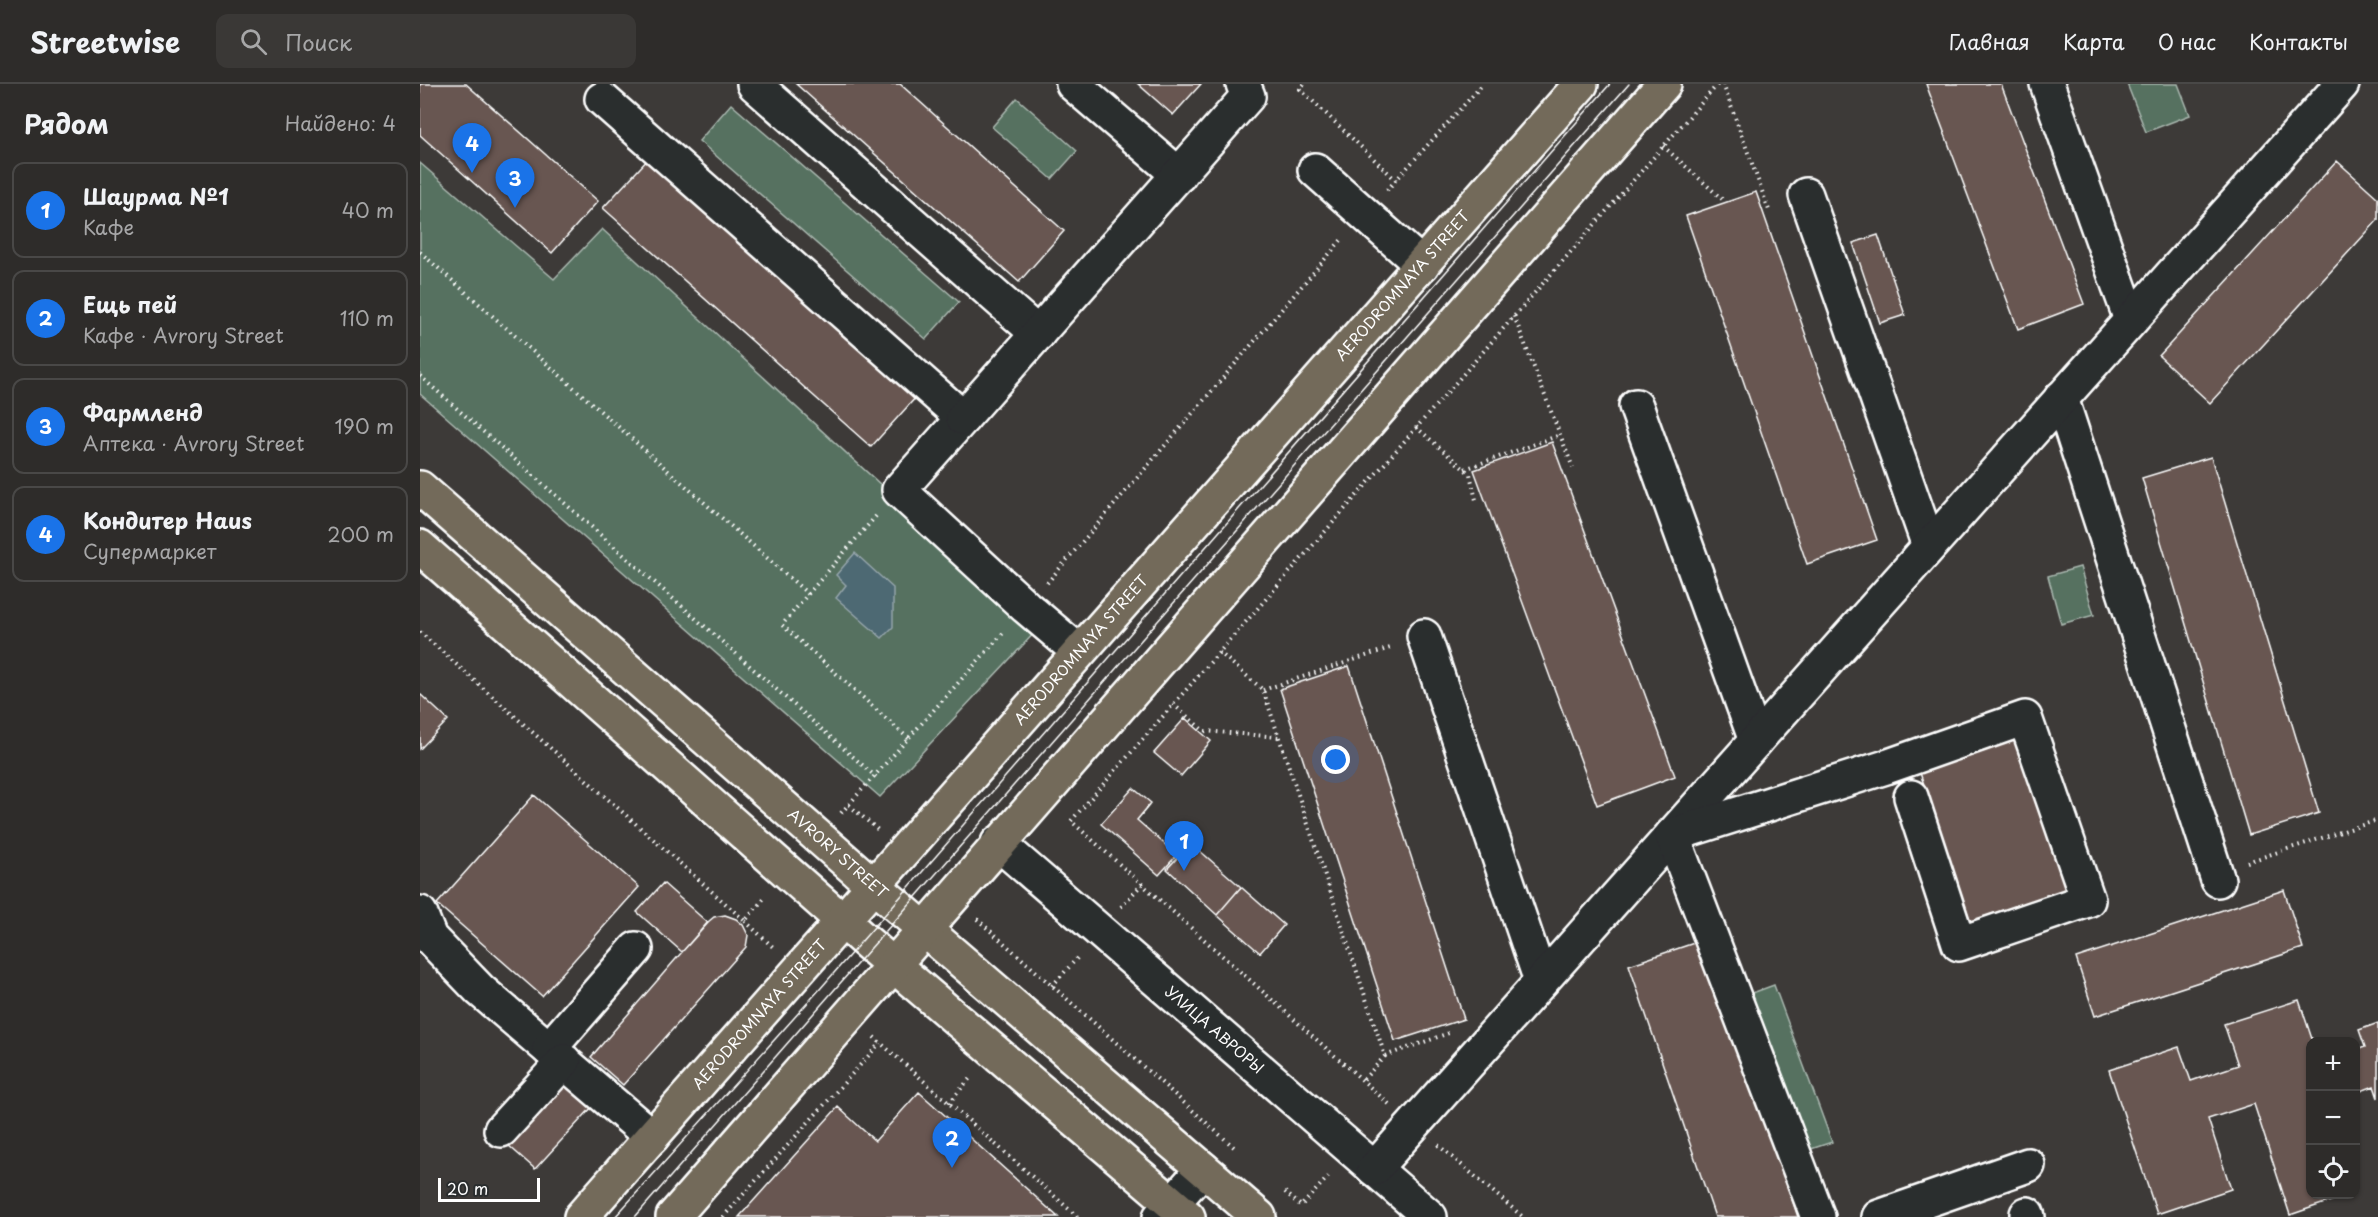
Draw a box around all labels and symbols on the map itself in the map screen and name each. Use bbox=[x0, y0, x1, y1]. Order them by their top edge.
pin: 4 bbox=[452, 124, 492, 173]
pin: 3 bbox=[496, 158, 535, 208]
street label: AERODROMNAYA STREET bbox=[1329, 204, 1475, 365]
street label: AERODROMNAYA STREET bbox=[1007, 568, 1153, 729]
your location bbox=[1321, 745, 1350, 774]
street label: AVRORY STREET bbox=[783, 802, 894, 904]
pin: 1 bbox=[1164, 822, 1203, 871]
street label: AERODROMNAYA STREET bbox=[686, 933, 832, 1094]
street label: УЛИЦА АВРОРЫ bbox=[1161, 980, 1270, 1078]
pin: 2 bbox=[932, 1118, 972, 1168]
scale bar bbox=[438, 1175, 540, 1202]

